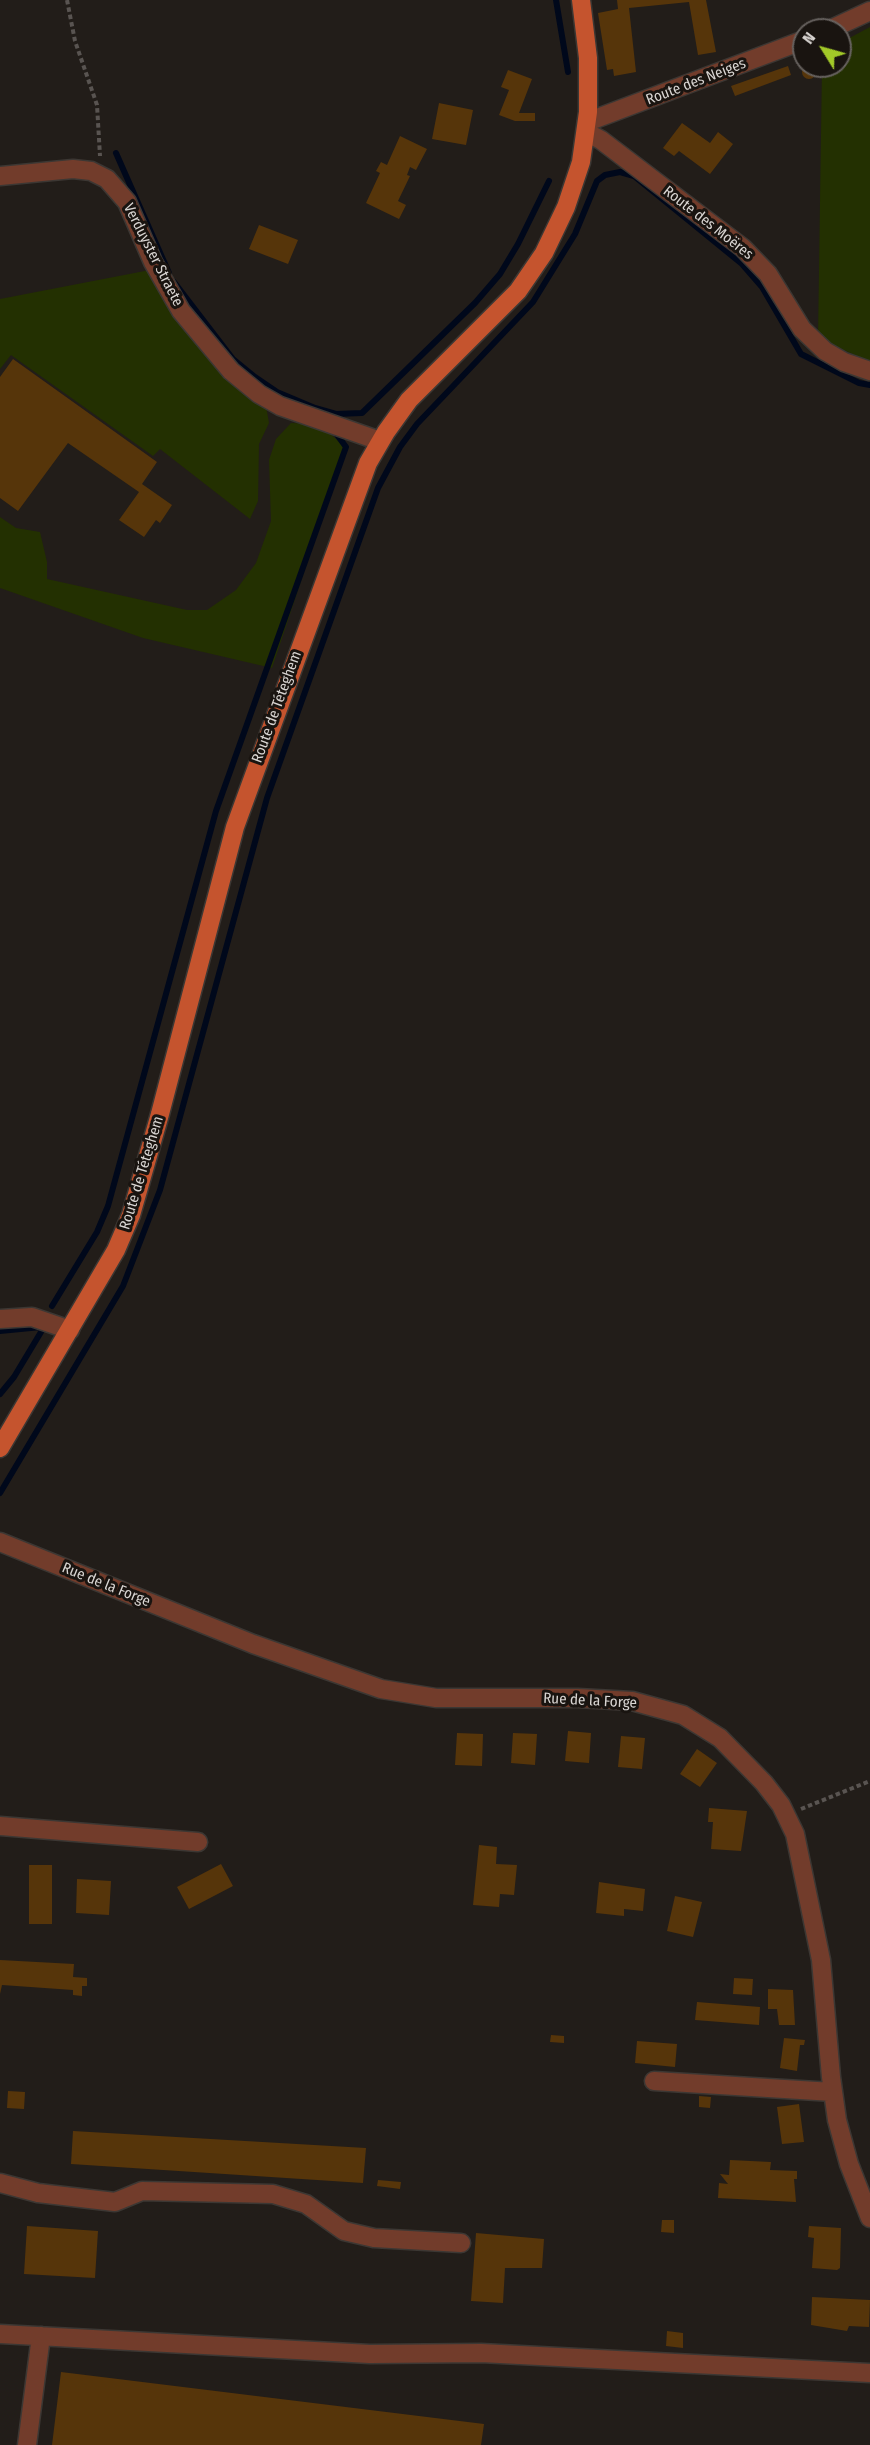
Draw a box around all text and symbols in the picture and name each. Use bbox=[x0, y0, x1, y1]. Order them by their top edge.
north arrow bbox=[792, 18, 852, 78]
text: N bbox=[798, 29, 819, 48]
street label: Route des Neiges bbox=[643, 55, 749, 109]
street label: Route des Moëres bbox=[659, 182, 757, 264]
street label: Verduyster Straete bbox=[119, 200, 187, 310]
street label: Route de Téteghem bbox=[248, 649, 306, 765]
street label: Route de Téteghem bbox=[116, 1114, 168, 1232]
street label: Rue de la Forge bbox=[59, 1559, 153, 1611]
street label: Rue de la Forge bbox=[543, 1690, 637, 1712]

